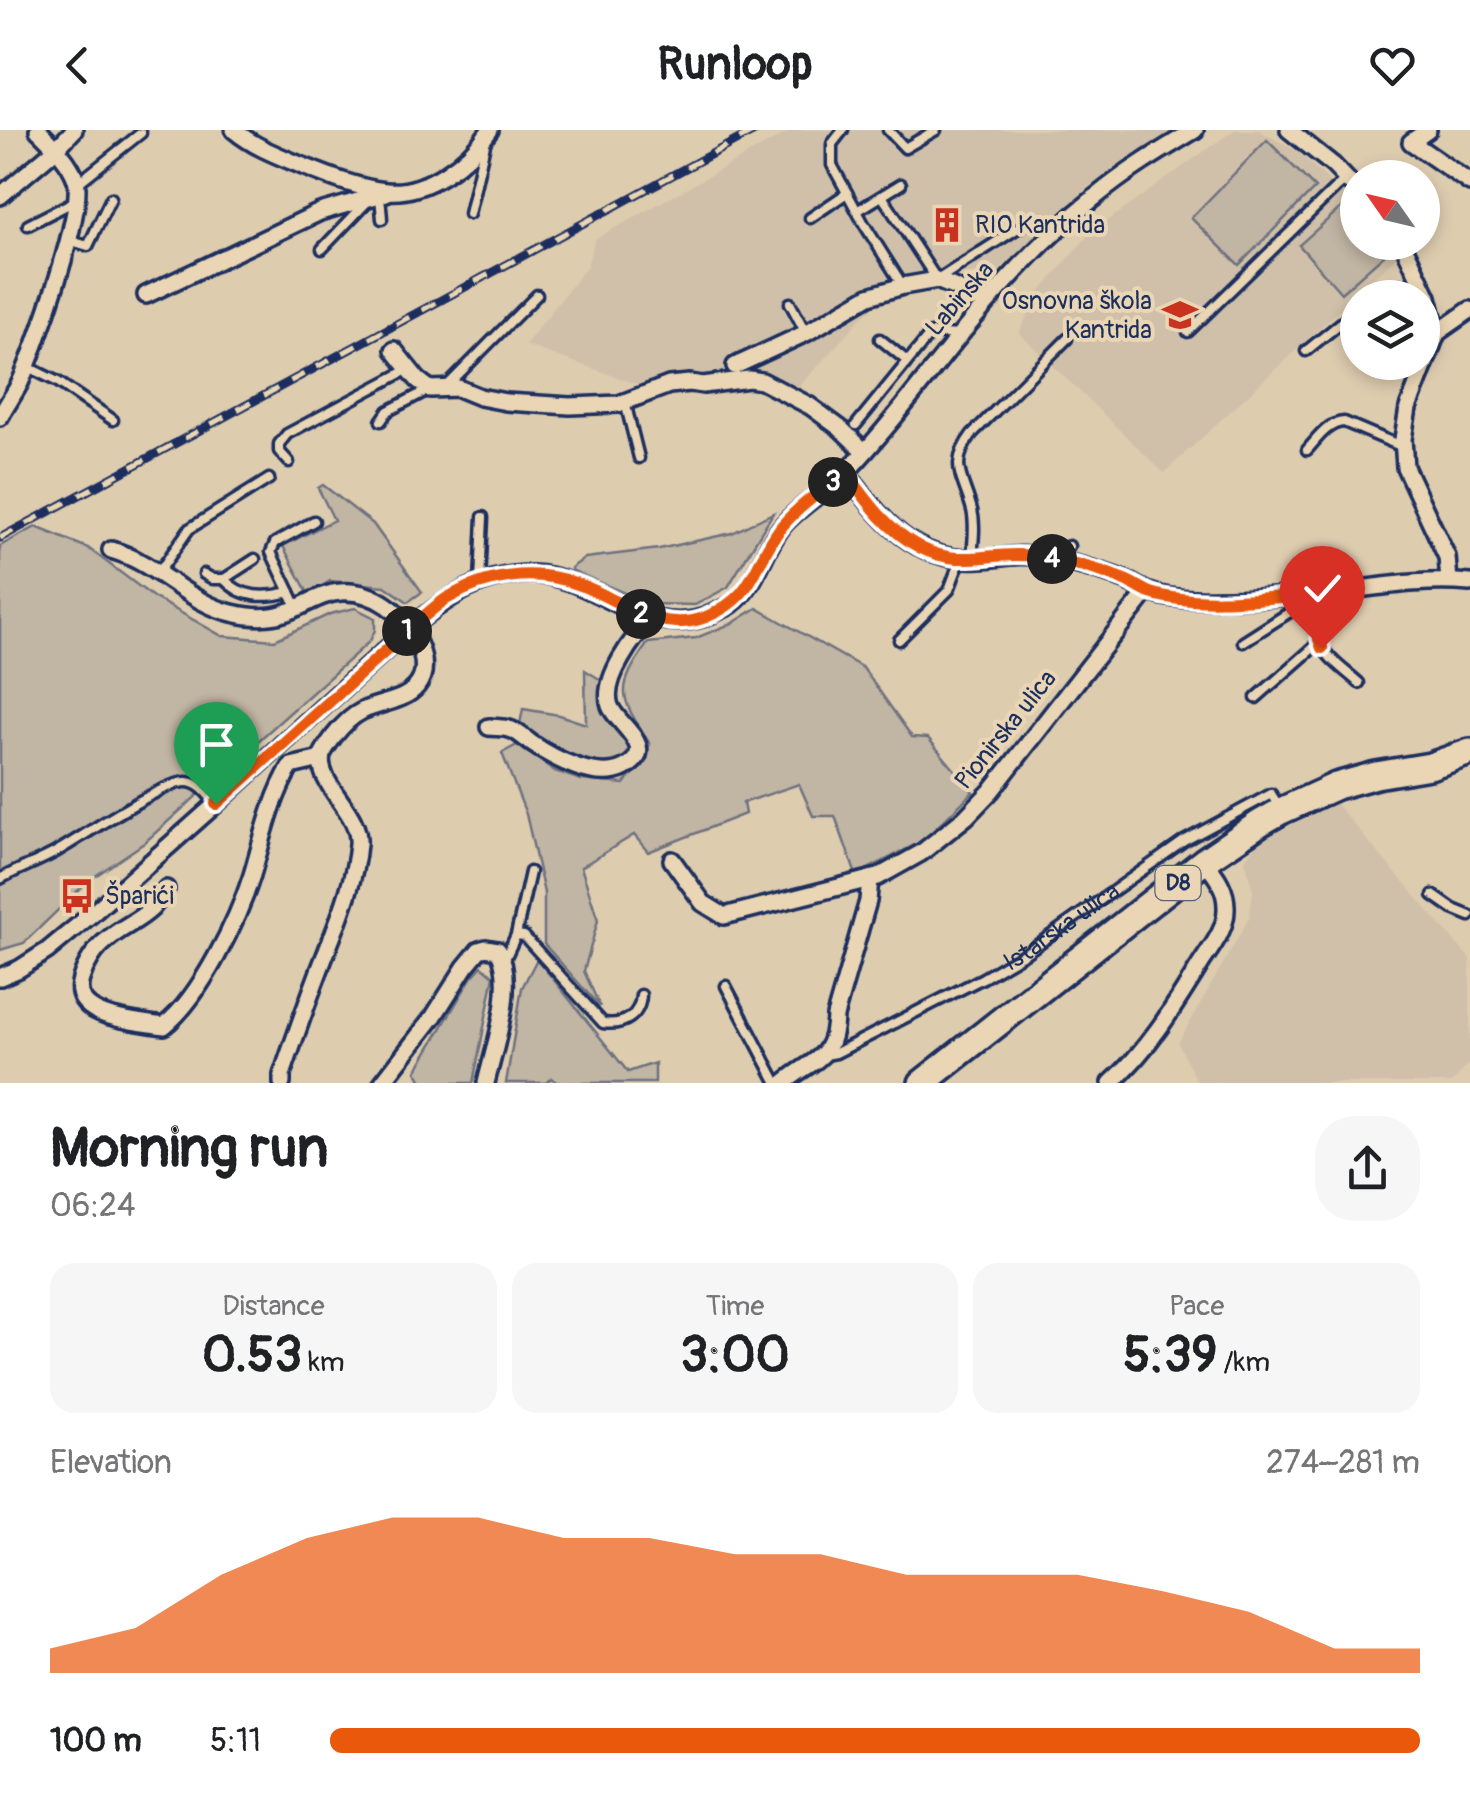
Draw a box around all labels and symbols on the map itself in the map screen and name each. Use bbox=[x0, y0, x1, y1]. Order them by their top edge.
north arrow bbox=[1340, 160, 1440, 260]
building icon: RIO Kantrida bbox=[928, 206, 966, 244]
place label: RIO Kantrida bbox=[975, 210, 1105, 241]
street label: Labinska bbox=[919, 255, 1001, 343]
place label: Osnovna škola Kantrida bbox=[1002, 286, 1152, 346]
school or university icon: Osnovna škola Kantrida bbox=[1161, 296, 1199, 334]
pin: 3 bbox=[808, 457, 858, 507]
pin: 4 bbox=[1027, 534, 1077, 584]
pin bbox=[1280, 546, 1365, 649]
pin: 2 bbox=[616, 589, 666, 639]
pin: 1 bbox=[382, 606, 432, 656]
street label: Pionirska ulica bbox=[948, 664, 1064, 796]
pin bbox=[174, 702, 259, 805]
road number: D8 bbox=[1156, 866, 1200, 900]
street label: Istarska ulica bbox=[998, 876, 1126, 978]
bus stop icon: Šparići bbox=[58, 877, 96, 915]
place label: Šparići bbox=[105, 879, 174, 912]

